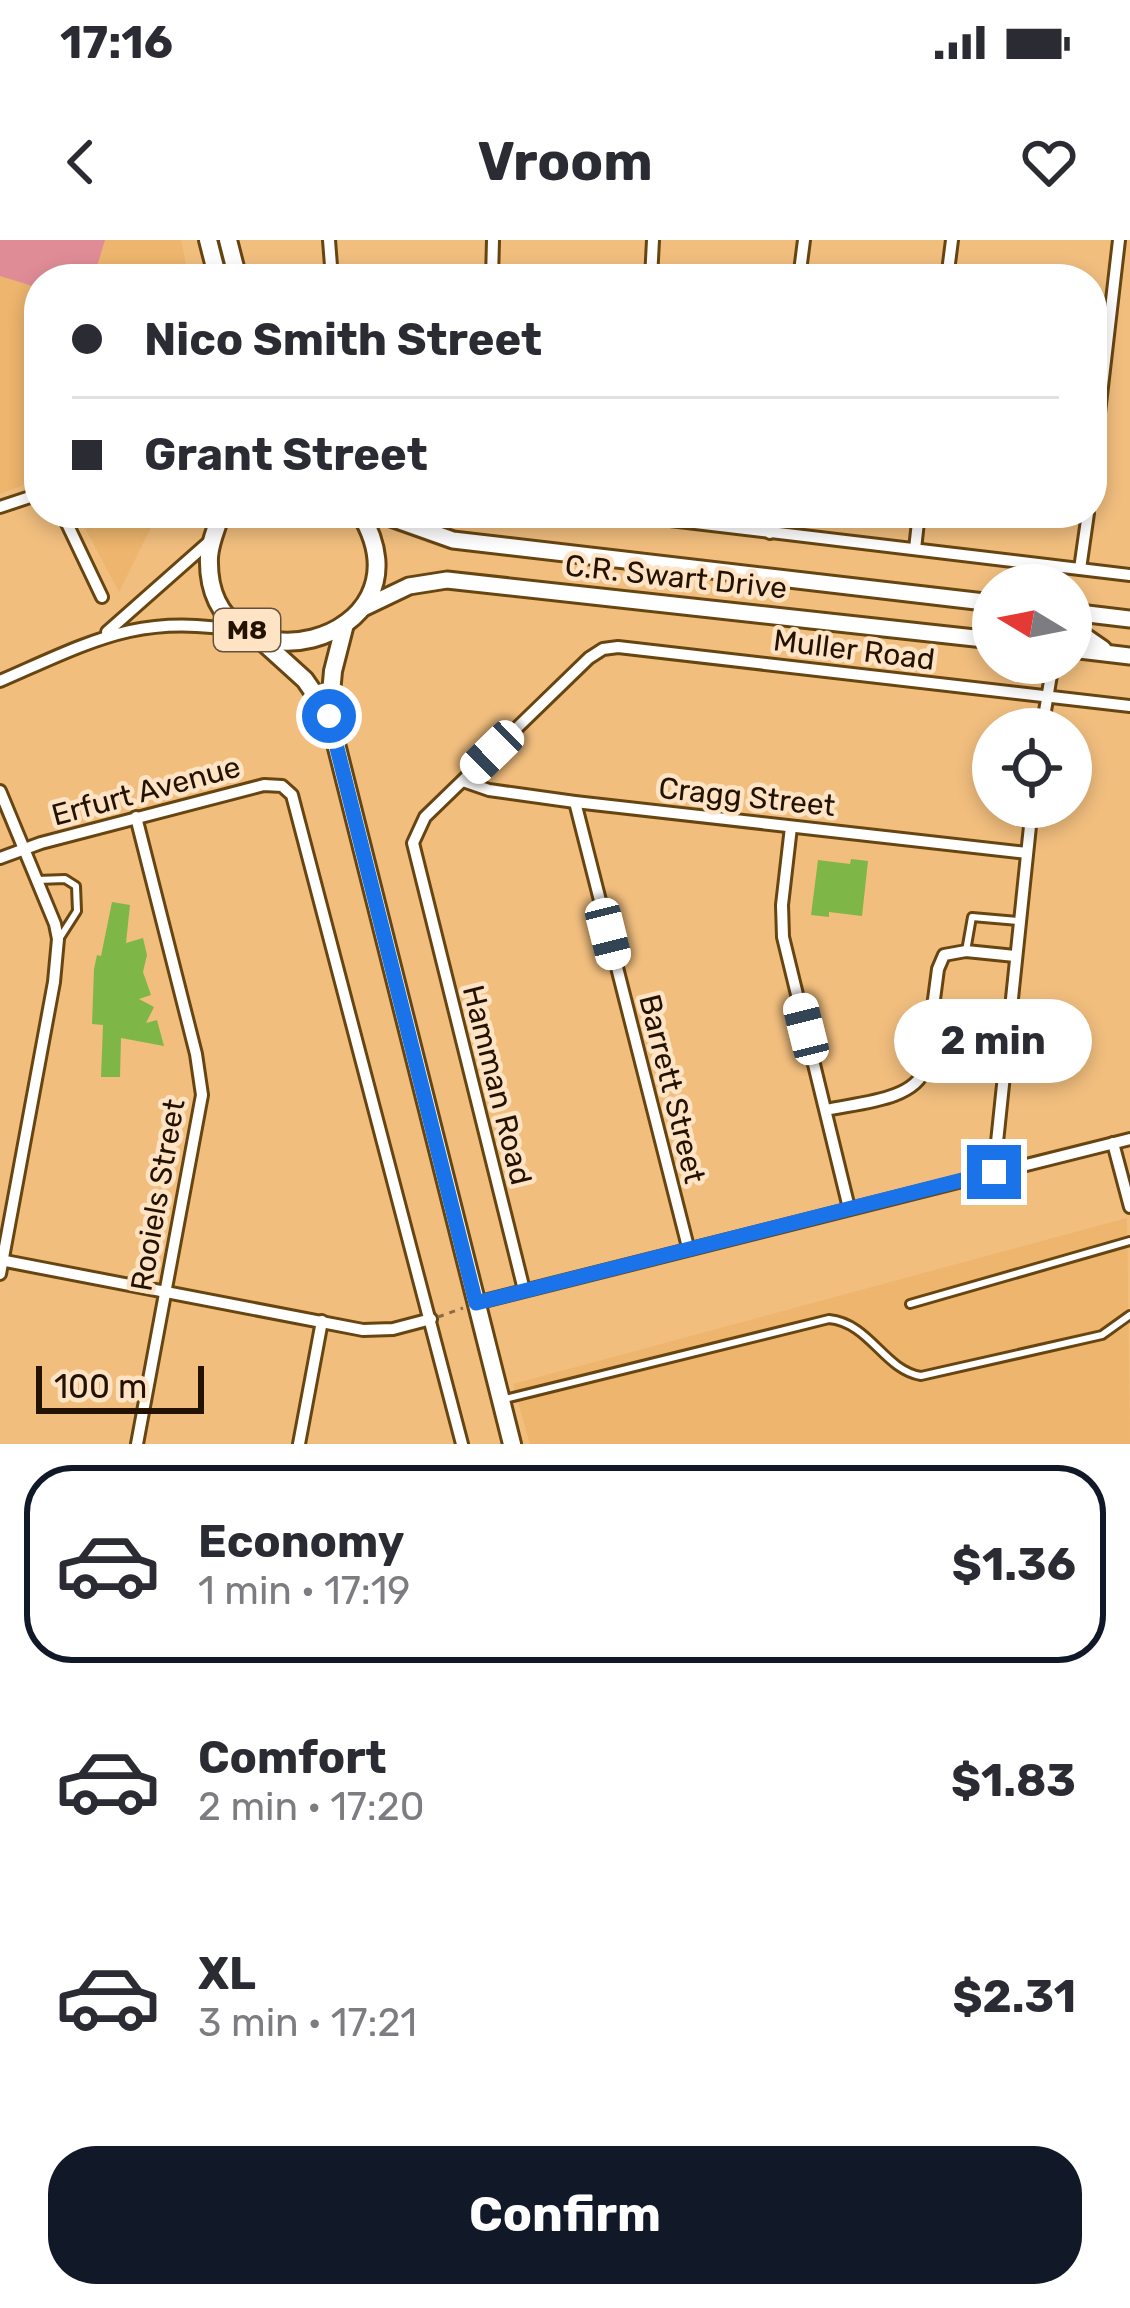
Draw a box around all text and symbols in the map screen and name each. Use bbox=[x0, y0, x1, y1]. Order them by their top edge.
text: 17:16 bbox=[60, 16, 173, 69]
icon: back bbox=[48, 129, 114, 195]
icon: heart bbox=[1016, 129, 1082, 195]
text: Vroom bbox=[477, 130, 653, 194]
text: Nico Smith Street bbox=[144, 313, 542, 366]
text: Grant Street bbox=[144, 428, 428, 481]
street label: C.R. Swart Drive bbox=[563, 547, 789, 607]
north arrow bbox=[972, 564, 1092, 684]
map controls bbox=[972, 564, 1092, 828]
road number: M8 bbox=[214, 609, 280, 651]
street label: Muller Road bbox=[771, 622, 937, 678]
route start bbox=[302, 689, 356, 743]
button: locate bbox=[972, 708, 1092, 828]
car bbox=[454, 714, 530, 790]
street label: Erfurt Avenue bbox=[48, 749, 244, 833]
street label: Cragg Street bbox=[657, 770, 837, 824]
car bbox=[582, 895, 634, 973]
street label: Hamman Road bbox=[455, 981, 539, 1189]
car bbox=[780, 990, 832, 1068]
street label: Barrett Street bbox=[631, 991, 713, 1187]
callout: 2 min bbox=[895, 998, 1093, 1082]
text: 2 min bbox=[940, 1018, 1046, 1064]
street label: Rooiels Street bbox=[123, 1096, 193, 1294]
route end bbox=[967, 1145, 1021, 1199]
scale bar bbox=[36, 1360, 204, 1413]
text: 100 m bbox=[54, 1367, 147, 1406]
icon: car bbox=[54, 1510, 162, 1618]
text: Economy bbox=[198, 1515, 404, 1568]
text: $1.36 bbox=[952, 1538, 1076, 1591]
text: 1 min · 17:19 bbox=[198, 1568, 410, 1614]
icon: car bbox=[54, 1726, 162, 1834]
text: Comfort bbox=[198, 1731, 387, 1784]
text: $1.83 bbox=[951, 1754, 1076, 1807]
text: 2 min · 17:20 bbox=[198, 1784, 425, 1830]
icon: car bbox=[54, 1942, 162, 2050]
text: XL bbox=[198, 1947, 256, 2000]
text: $2.31 bbox=[953, 1970, 1076, 2023]
text: 3 min · 17:21 bbox=[198, 2000, 417, 2046]
button: Confirm bbox=[48, 2146, 1082, 2284]

